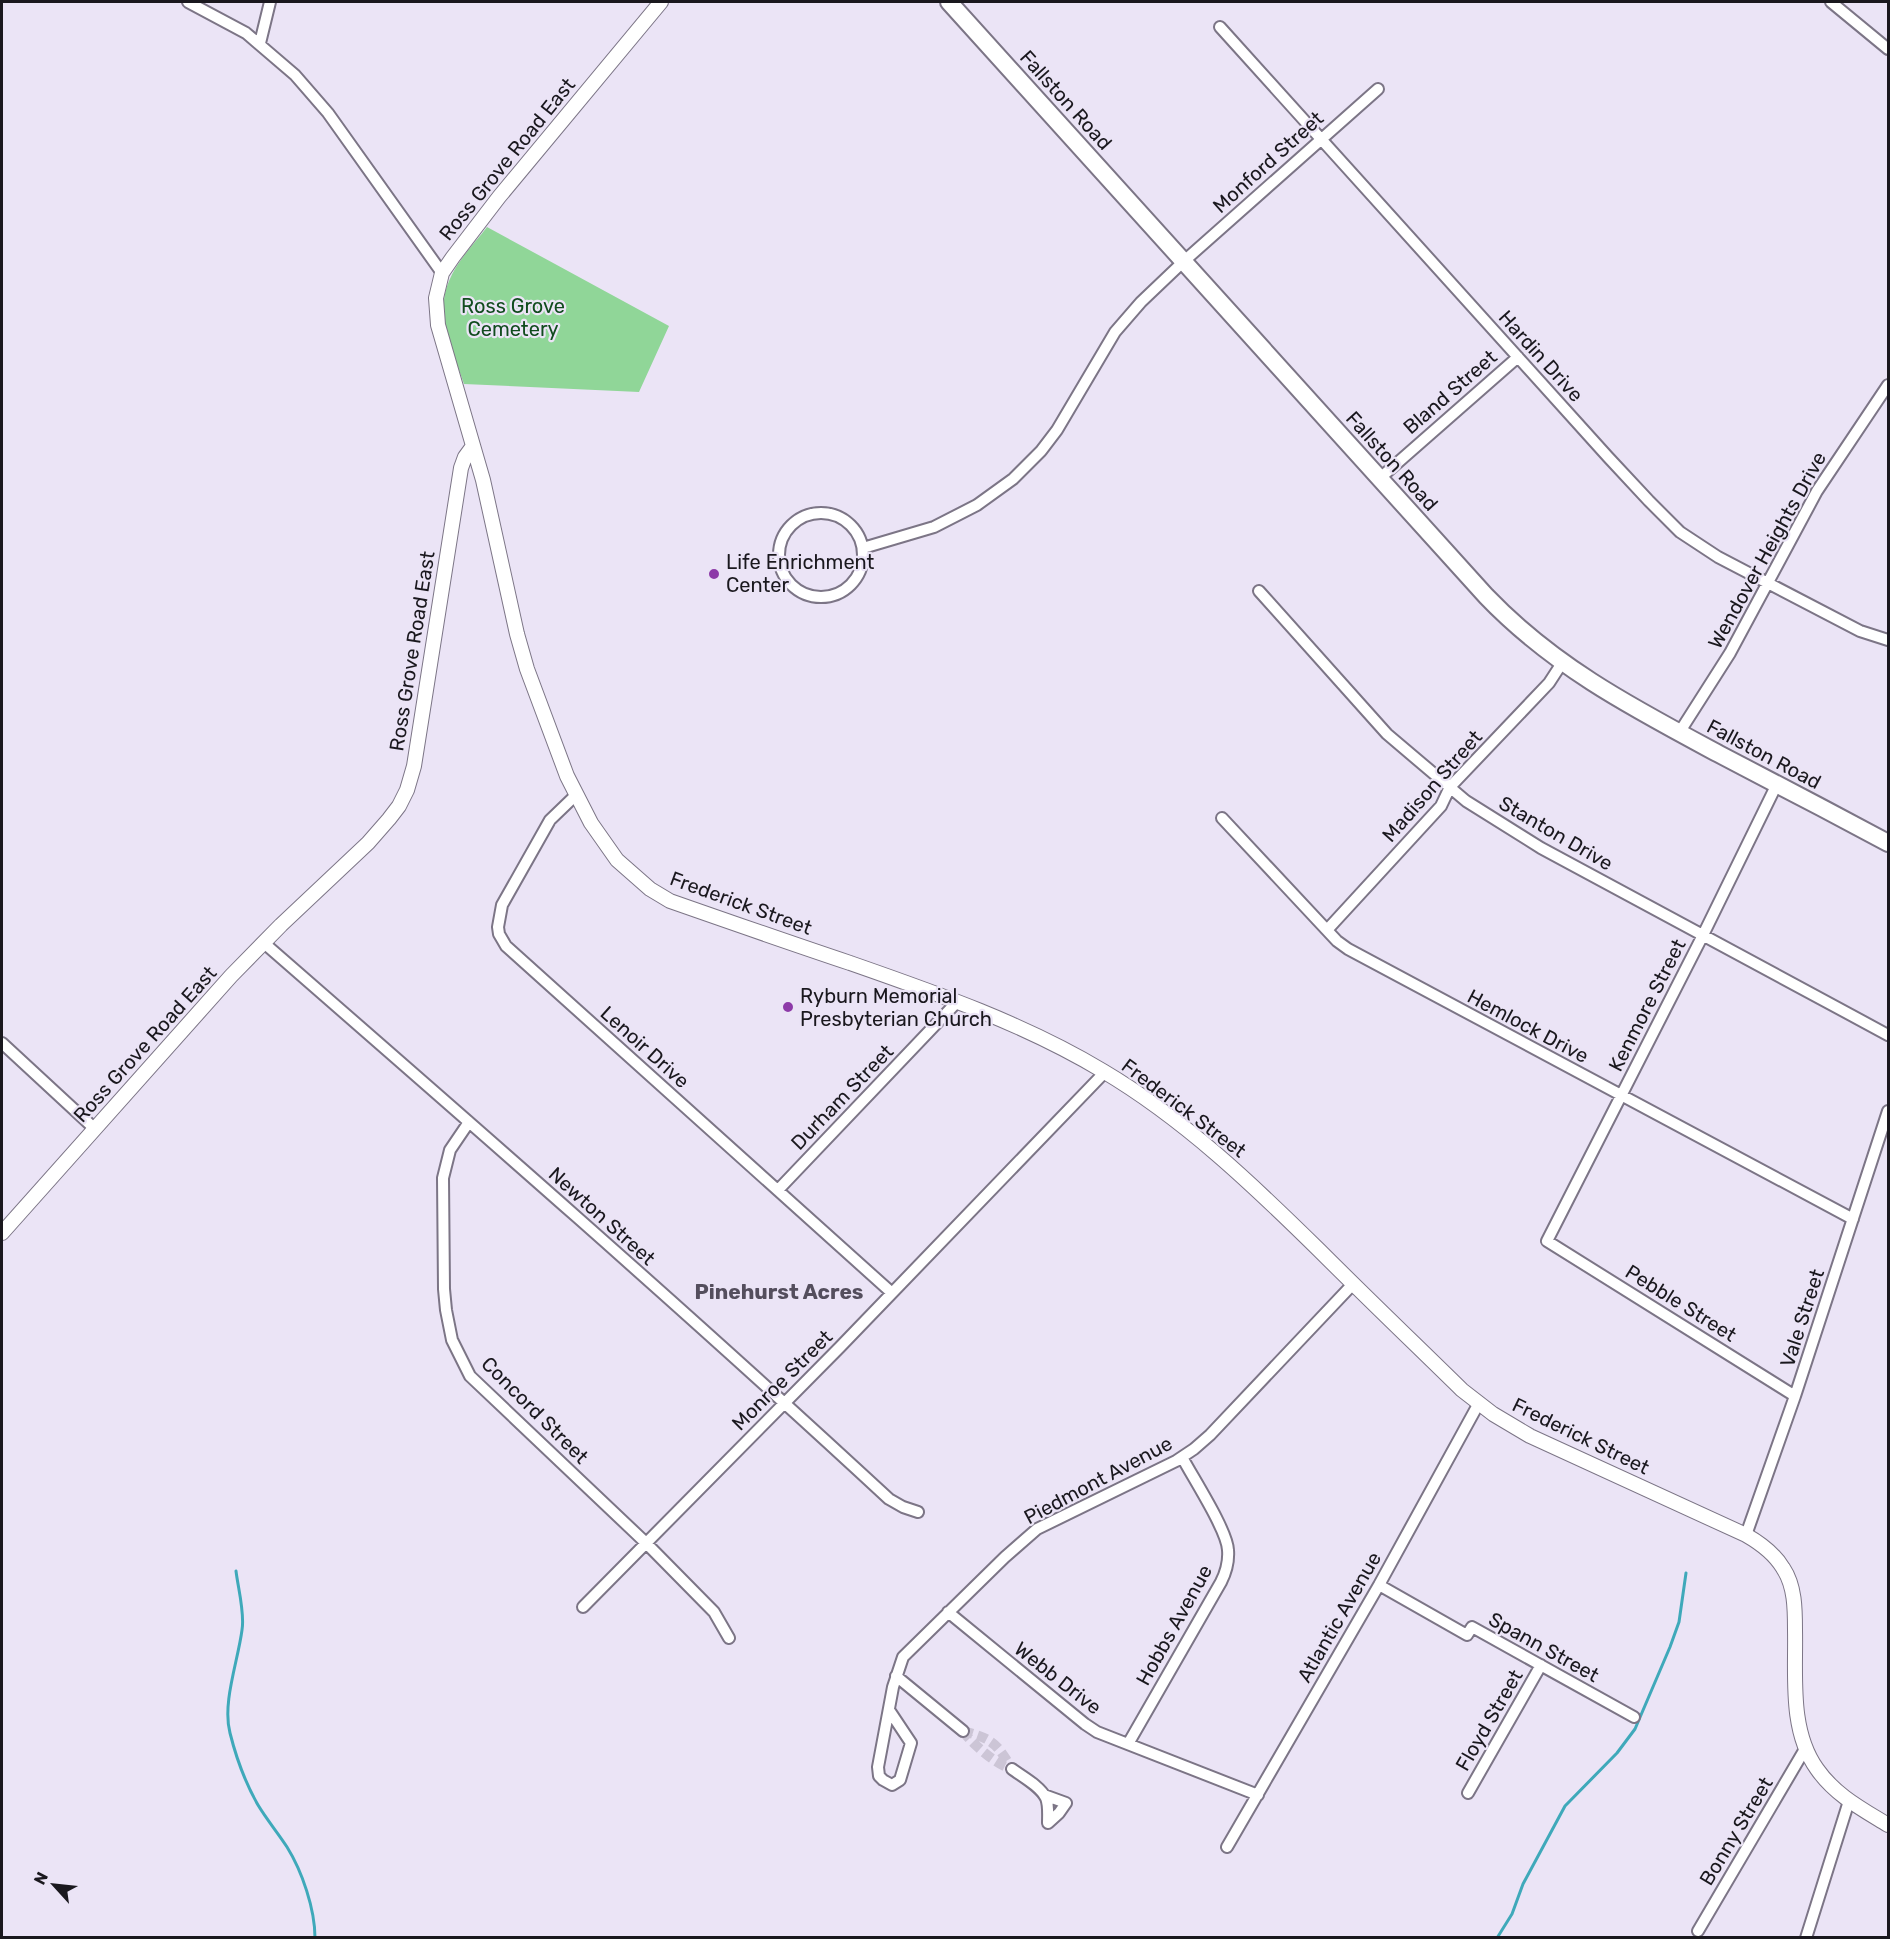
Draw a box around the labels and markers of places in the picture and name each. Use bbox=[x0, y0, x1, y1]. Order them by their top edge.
place label: Life Enrichment Center bbox=[726, 550, 875, 597]
marker: Life Enrichment Center bbox=[707, 567, 721, 581]
place label: Ryburn Memorial Presbyterian Church bbox=[800, 984, 992, 1031]
marker: Ryburn Memorial Presbyterian Church bbox=[781, 1000, 795, 1014]

